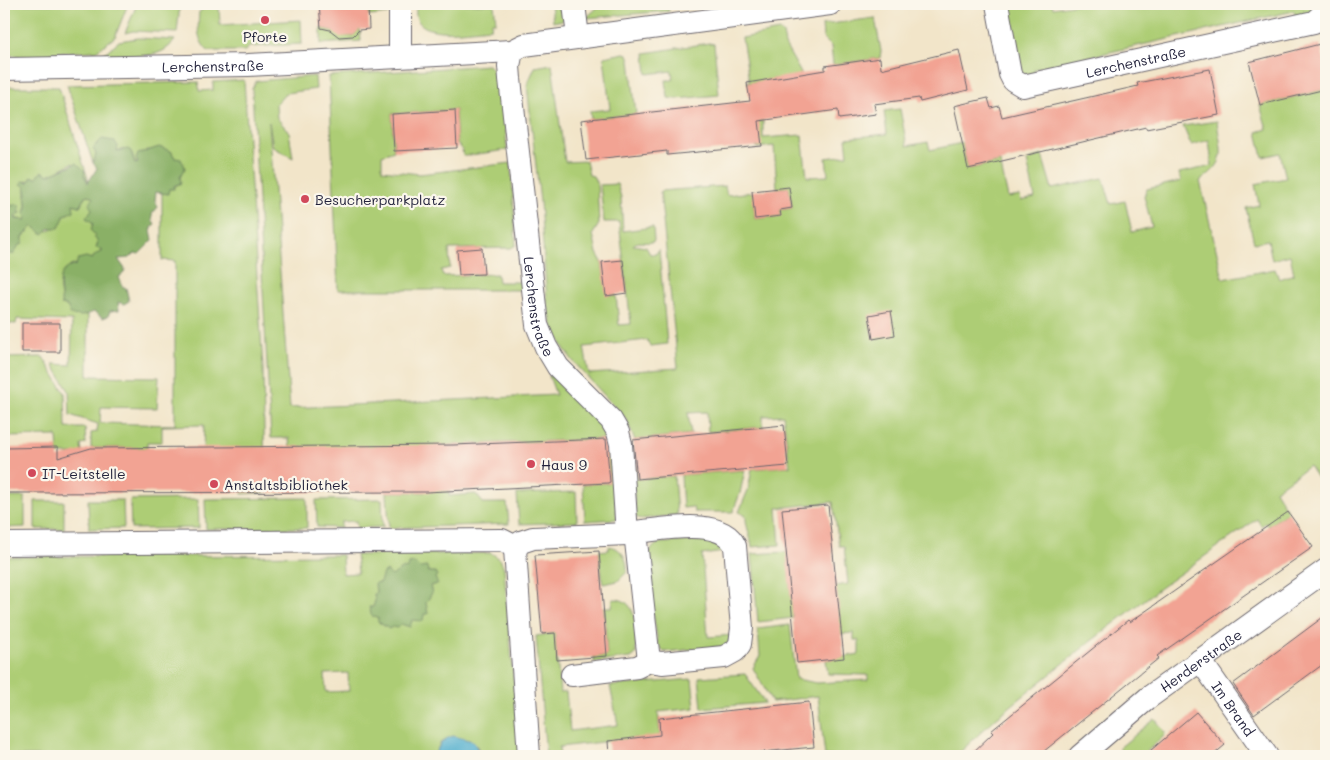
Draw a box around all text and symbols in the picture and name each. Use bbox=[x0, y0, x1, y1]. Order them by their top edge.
marker: Pforte bbox=[259, 14, 271, 26]
place label: Pforte bbox=[243, 27, 287, 46]
street label: Lerchenstraße bbox=[1084, 41, 1188, 81]
street label: Lerchenstraße bbox=[162, 55, 264, 76]
place label: Besucherparkplatz bbox=[315, 190, 445, 209]
marker: Besucherparkplatz bbox=[299, 193, 311, 205]
street label: Lerchenstraße bbox=[520, 256, 559, 360]
place label: Haus 9 bbox=[541, 455, 587, 474]
marker: Haus 9 bbox=[525, 458, 537, 470]
place label: IT-Leitstelle bbox=[42, 464, 126, 483]
marker: IT-Leitstelle bbox=[26, 467, 38, 479]
place label: Anstaltsbibliothek bbox=[224, 475, 348, 494]
marker: Anstaltsbibliothek bbox=[208, 478, 220, 490]
street label: Herderstraße bbox=[1156, 624, 1245, 696]
street label: Im Brand bbox=[1208, 677, 1260, 740]

